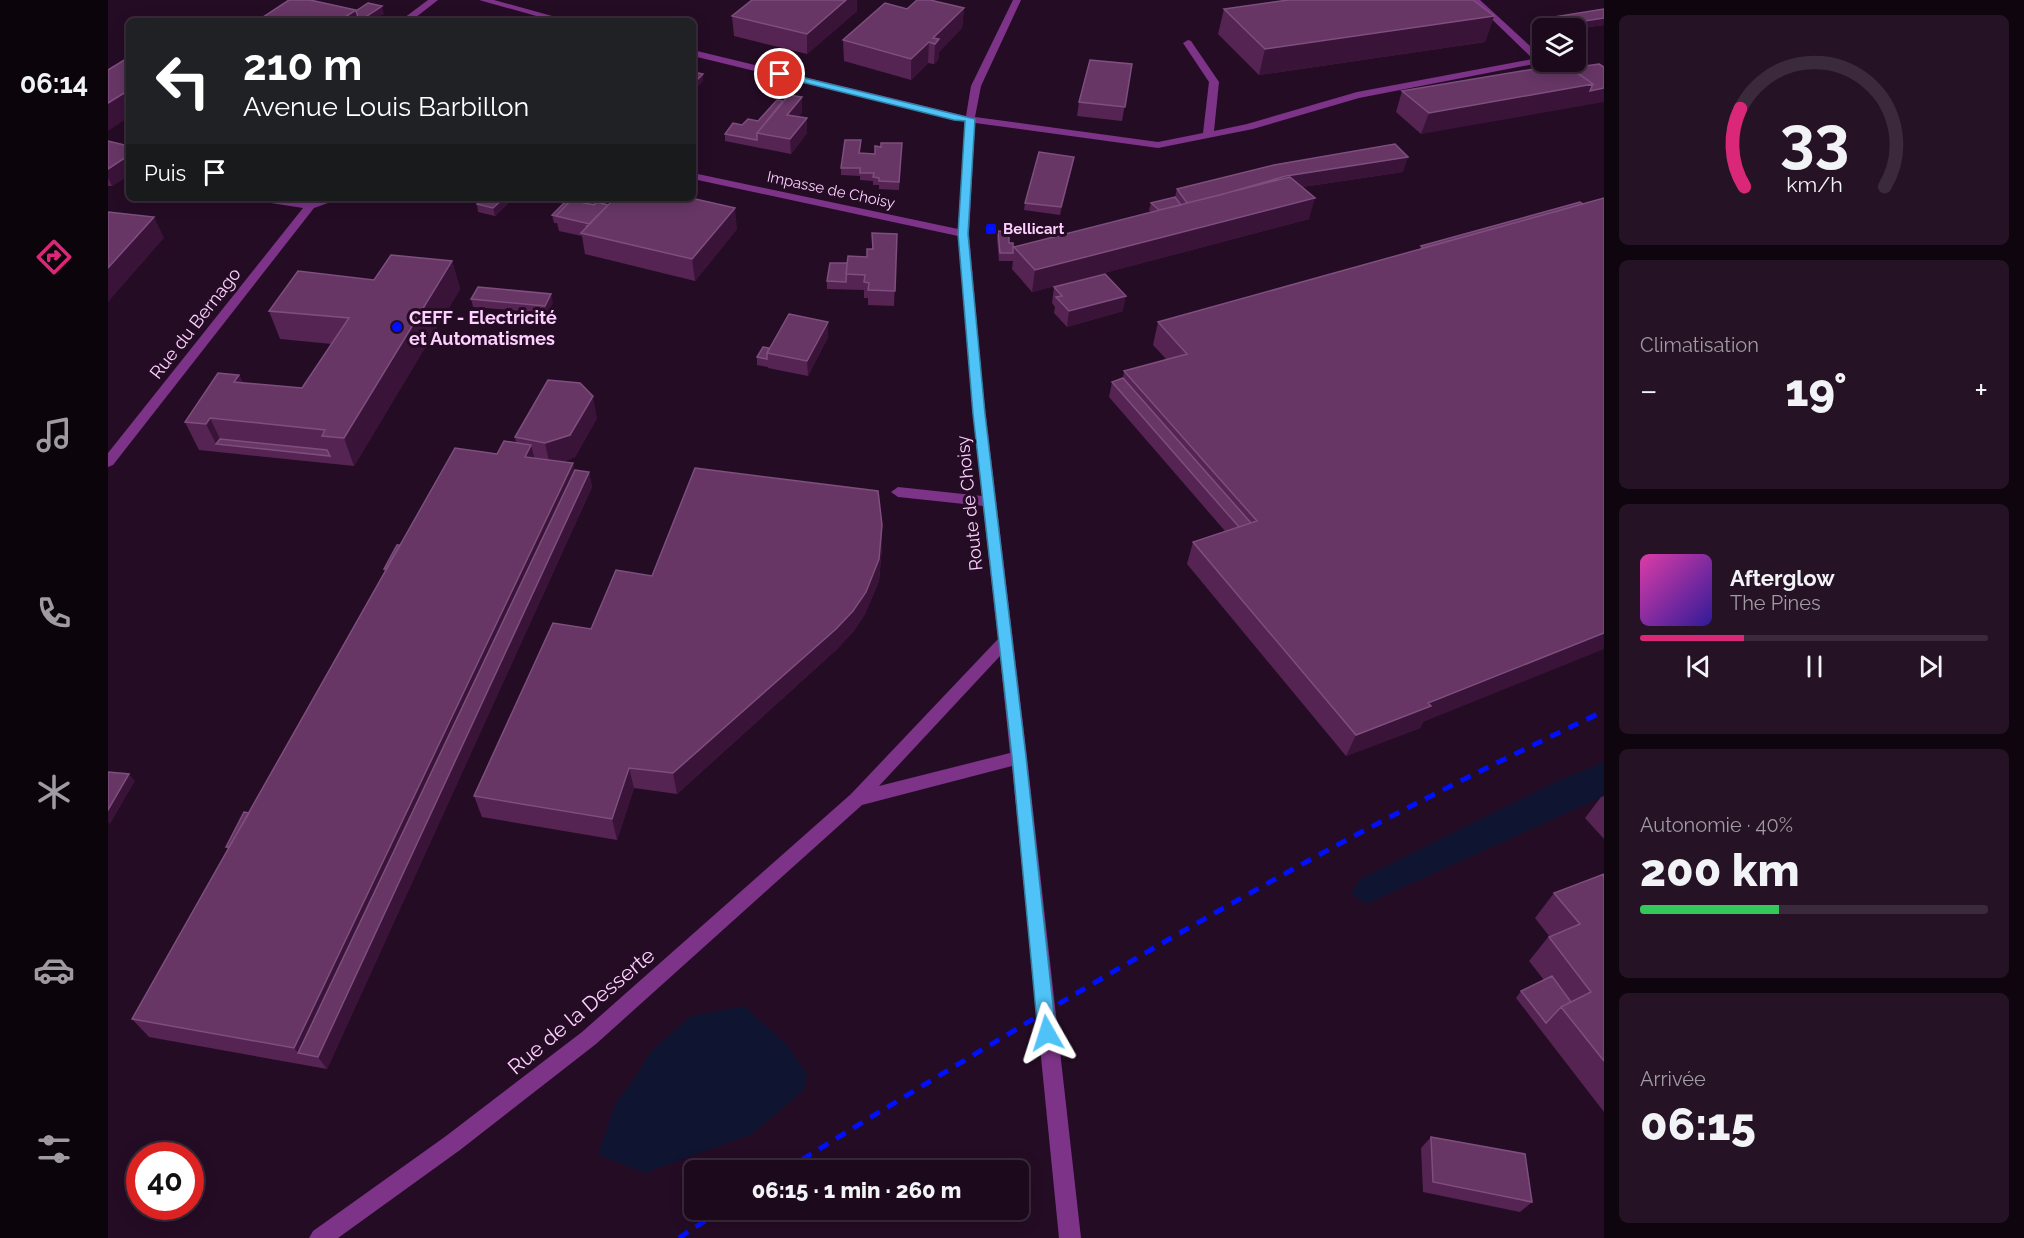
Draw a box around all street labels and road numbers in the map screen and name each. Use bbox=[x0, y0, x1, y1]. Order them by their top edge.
street label: Impasse de Choisy bbox=[765, 168, 897, 212]
street label: Rue du Bernago bbox=[145, 263, 245, 383]
street label: Route de Choisy bbox=[951, 434, 987, 572]
street label: Rue de la Desserte bbox=[503, 942, 659, 1080]

